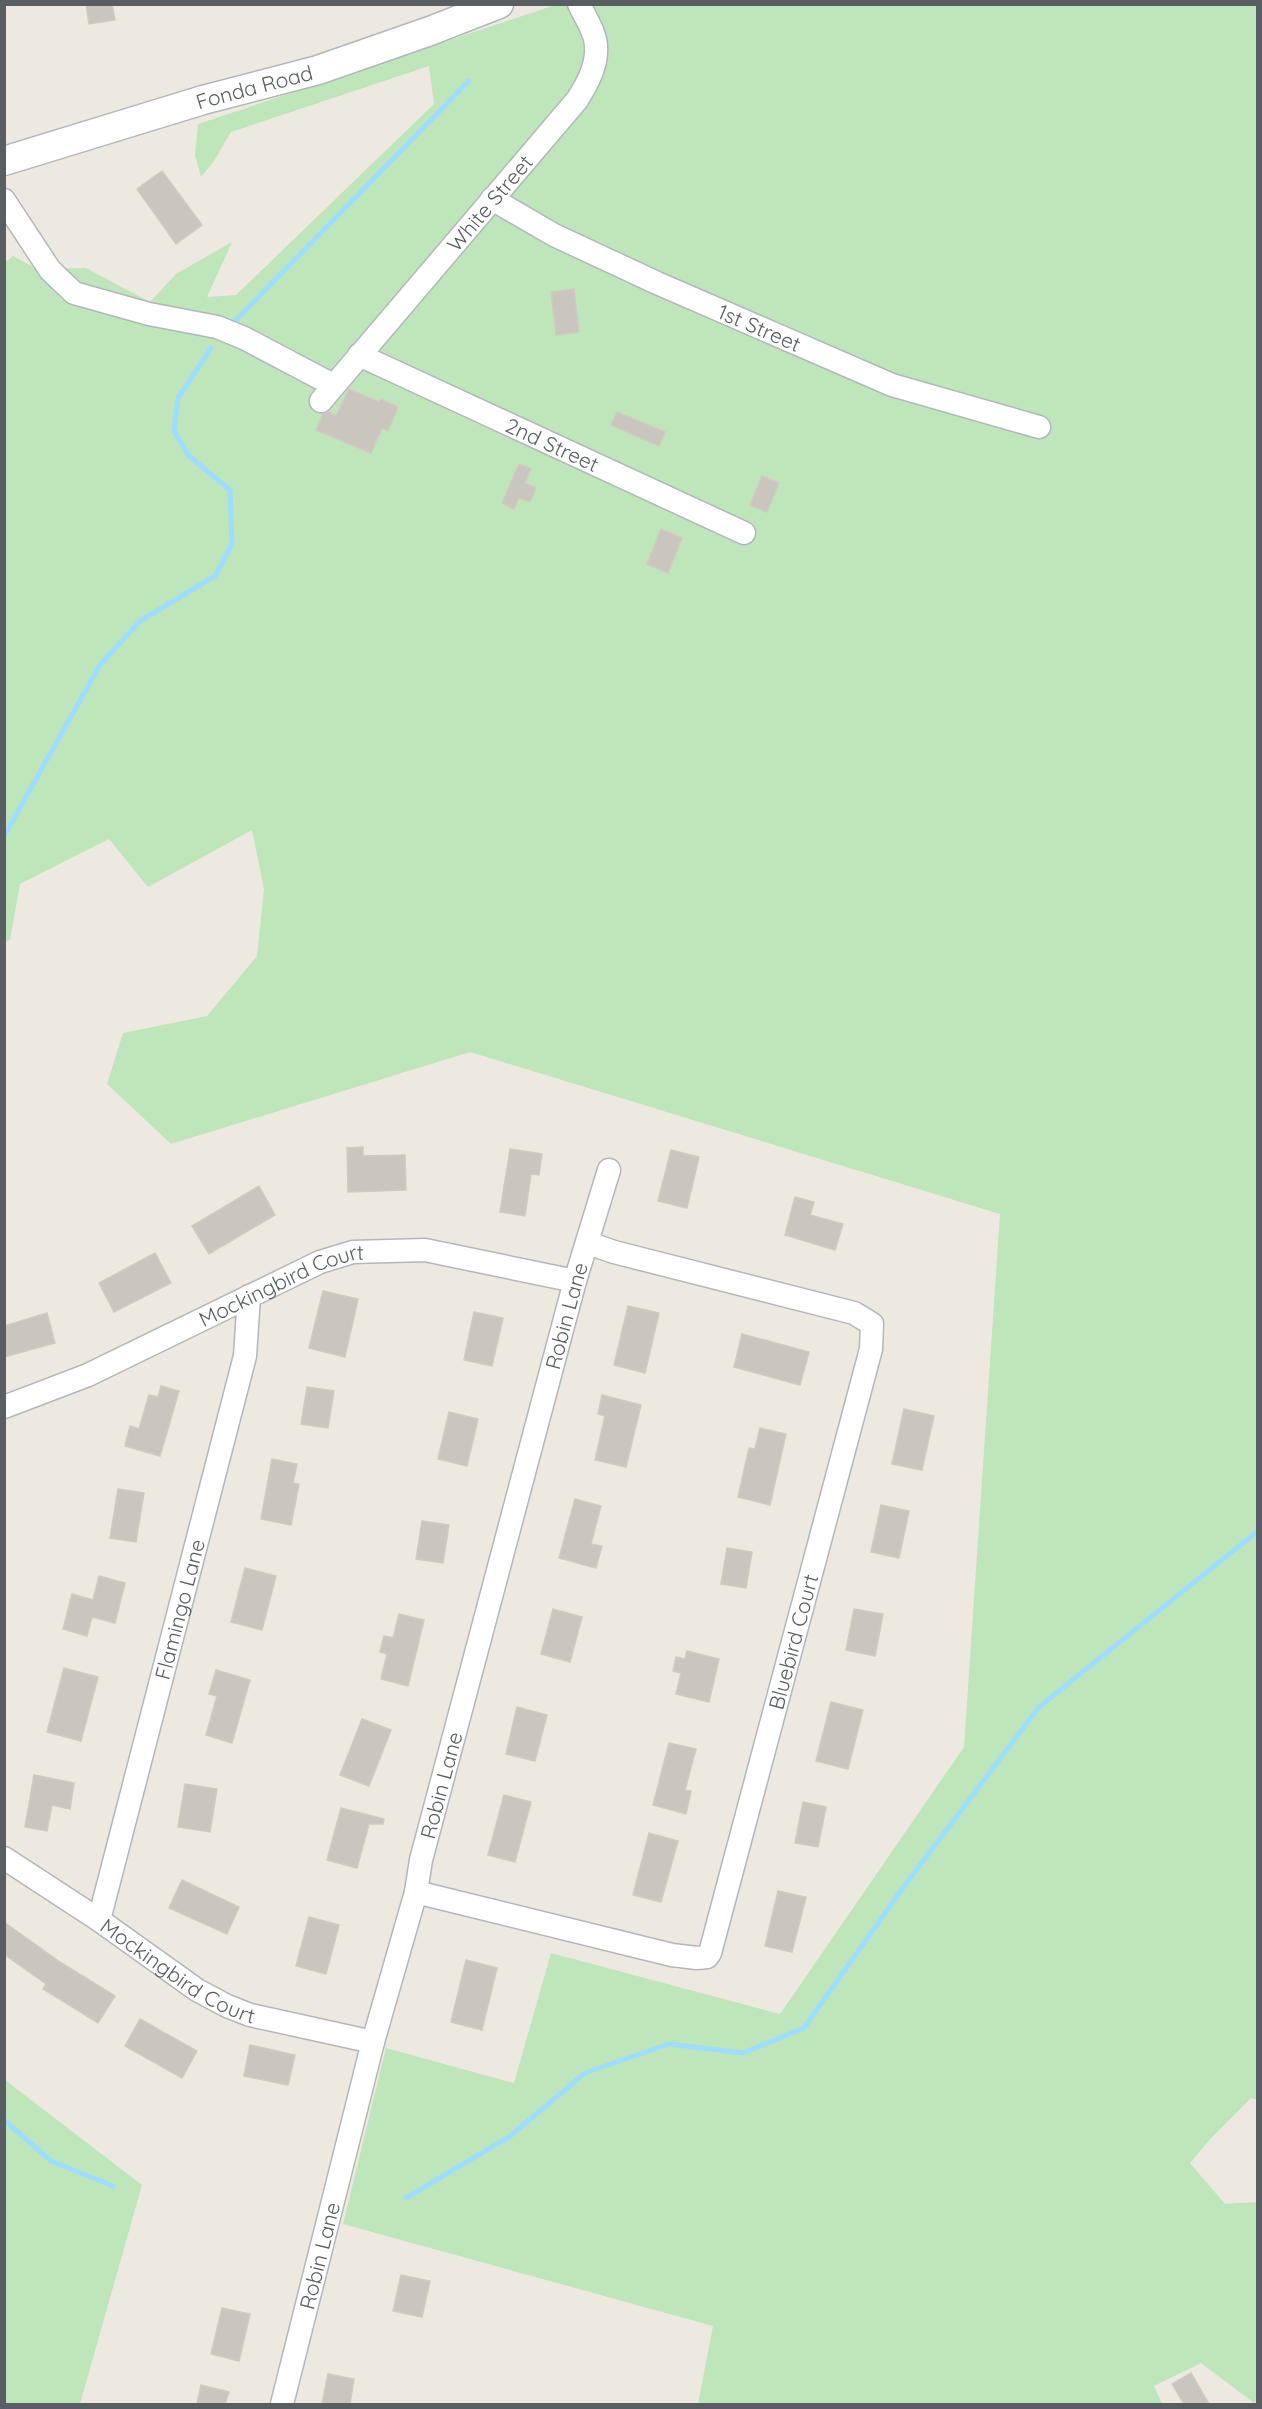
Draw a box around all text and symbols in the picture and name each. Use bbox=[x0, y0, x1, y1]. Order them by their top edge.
street label: Fonda Road bbox=[192, 59, 315, 114]
street label: White Street bbox=[441, 149, 538, 257]
street label: 1st Street bbox=[714, 298, 805, 357]
street label: 2nd Street bbox=[502, 412, 603, 477]
street label: Mockingbird Court bbox=[194, 1238, 364, 1332]
street label: Robin Lane bbox=[539, 1259, 593, 1372]
street label: Flamingo Lane bbox=[149, 1536, 210, 1682]
street label: Bluebird Court bbox=[762, 1571, 823, 1712]
street label: Robin Lane bbox=[414, 1729, 468, 1842]
street label: Mockingbird Court bbox=[96, 1912, 258, 2029]
street label: Robin Lane bbox=[293, 2199, 345, 2312]

